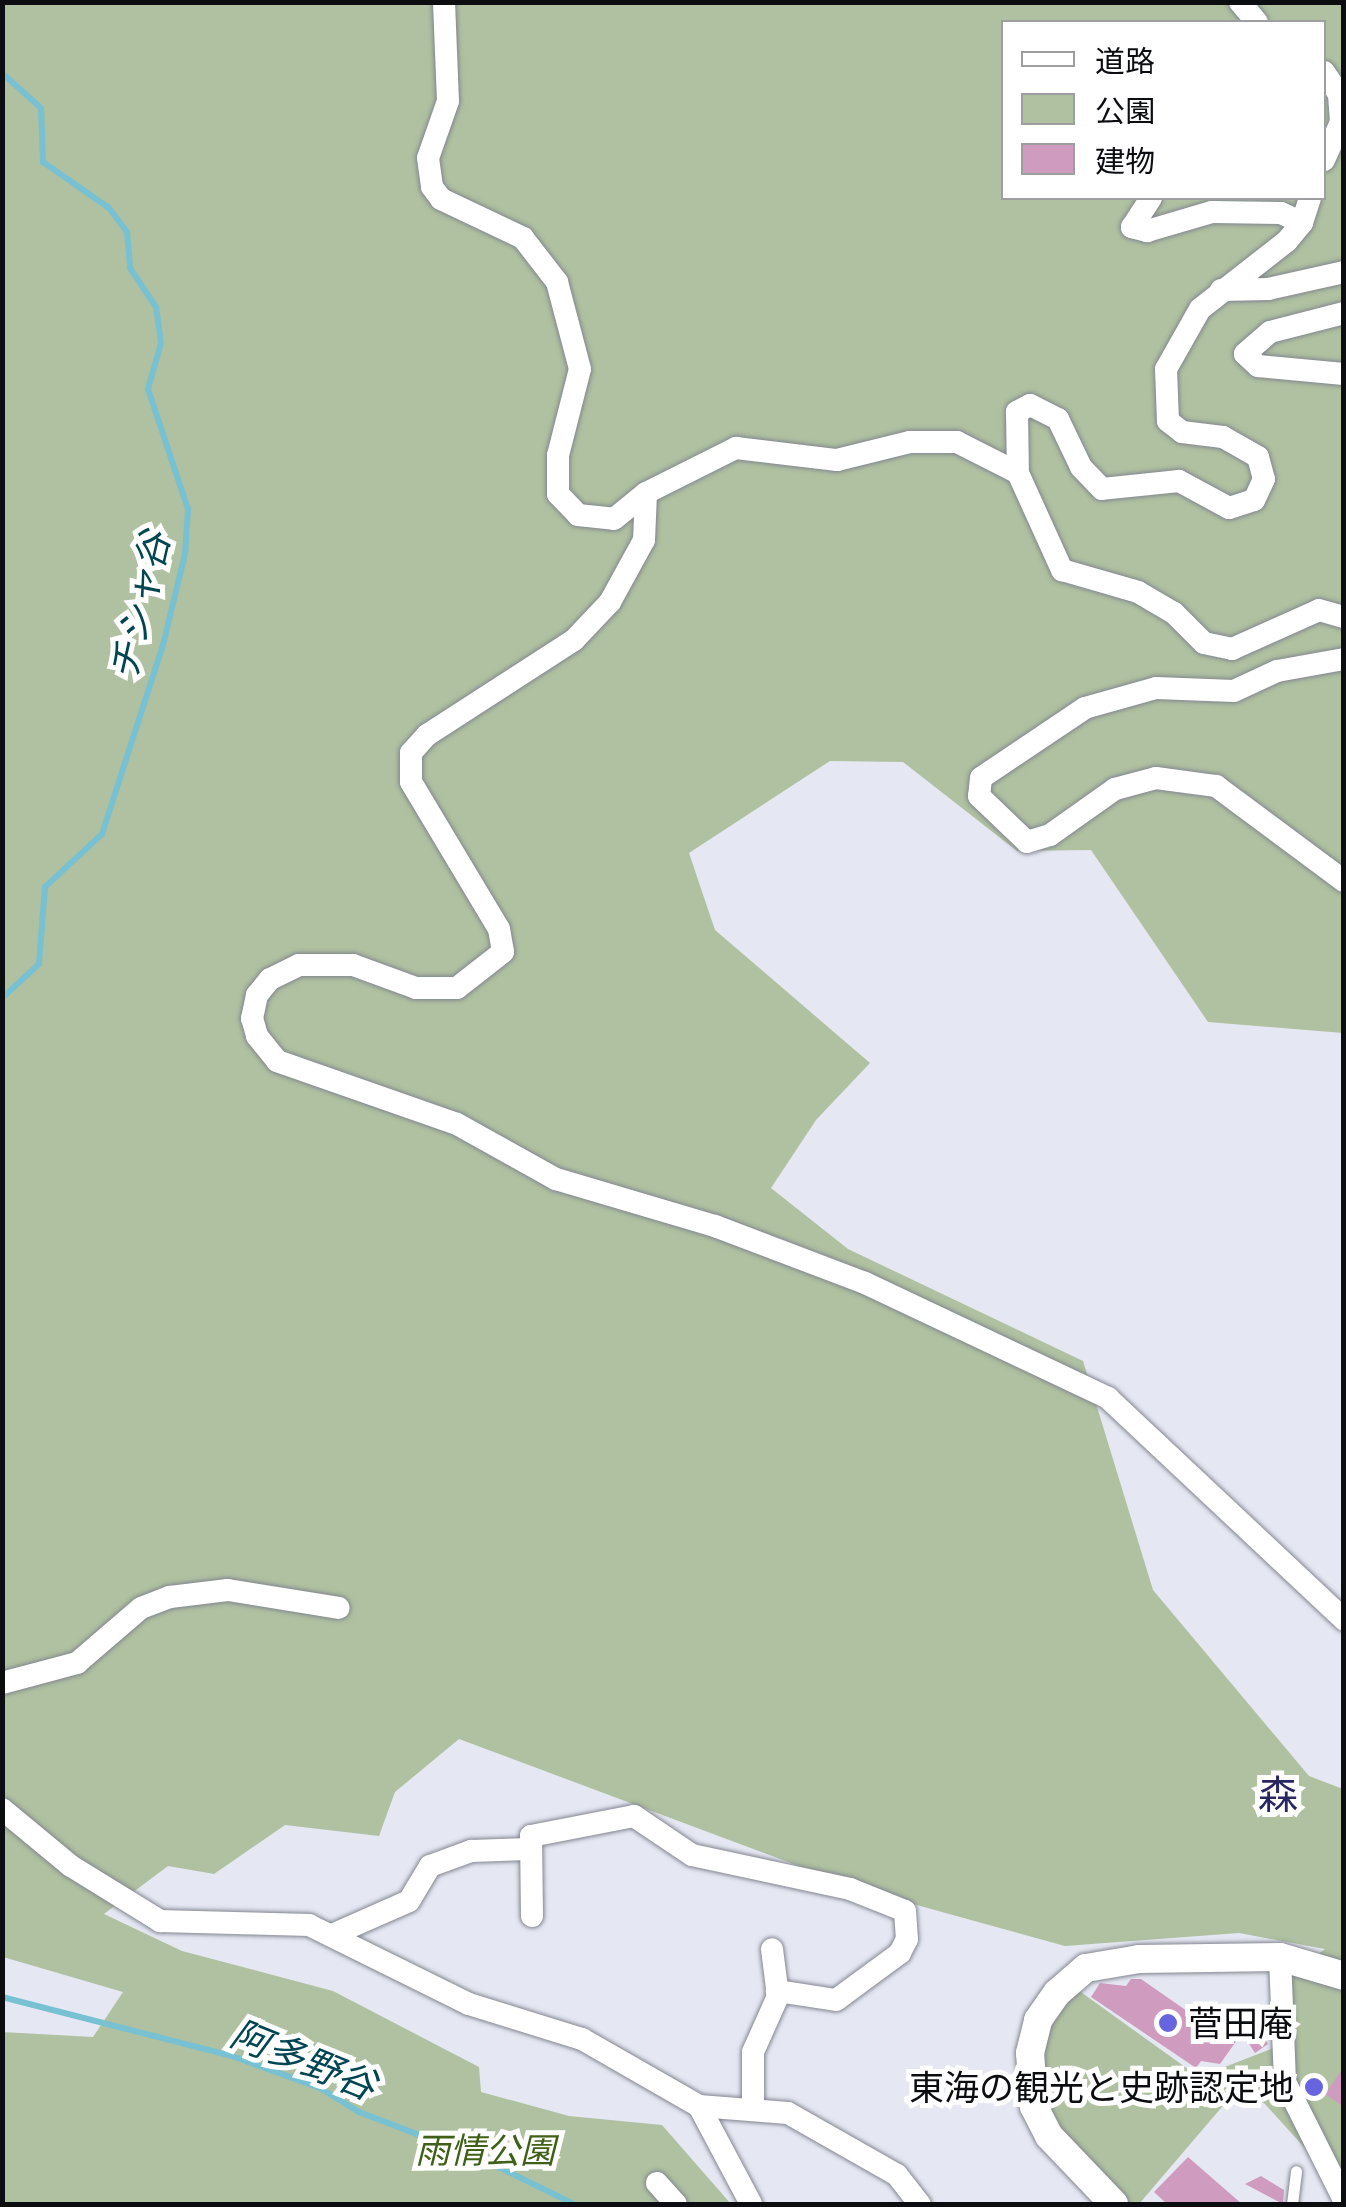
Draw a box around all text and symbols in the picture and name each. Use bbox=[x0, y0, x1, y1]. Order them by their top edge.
legend bbox=[1001, 20, 1326, 200]
text: 道路 bbox=[1095, 41, 1155, 80]
text: 公園 bbox=[1095, 91, 1155, 130]
text: 建物 bbox=[1095, 141, 1155, 180]
water label: チシャ谷 bbox=[100, 527, 178, 685]
district label: 森 bbox=[1258, 1770, 1298, 1818]
place label: 菅田庵 bbox=[1188, 2002, 1293, 2044]
water label: 阿多野谷 bbox=[225, 2009, 383, 2109]
marker: 菅田庵 bbox=[1157, 2012, 1179, 2034]
place label: 東海の観光と史跡認定地 bbox=[909, 2066, 1294, 2108]
marker: 東海の観光と史跡認定地 bbox=[1303, 2076, 1325, 2098]
park label: 雨情公園 bbox=[415, 2129, 555, 2171]

